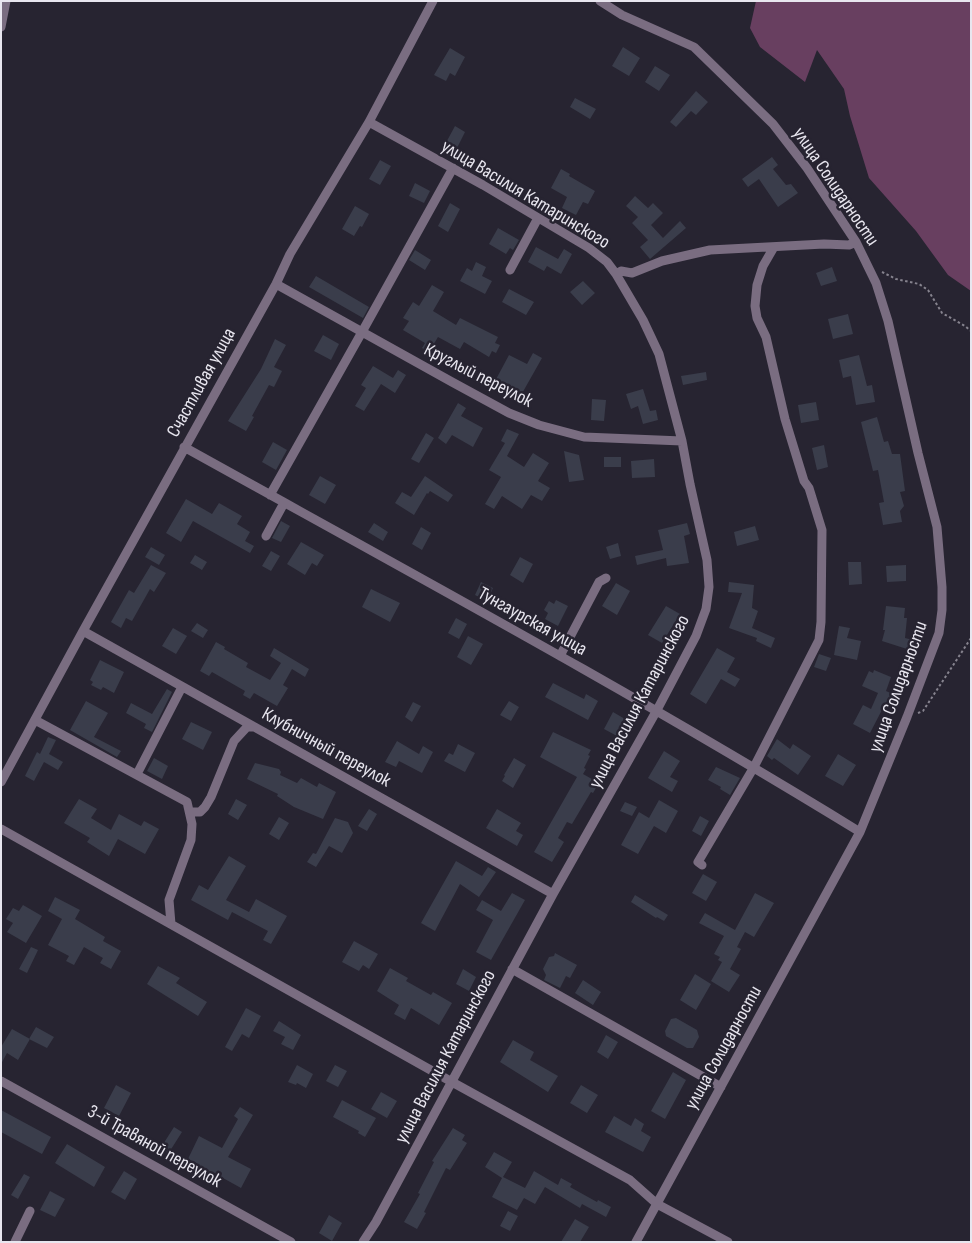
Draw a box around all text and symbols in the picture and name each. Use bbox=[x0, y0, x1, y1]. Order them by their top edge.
street label: улица Солидарности bbox=[787, 123, 883, 251]
street label: улица Василия Катаринского bbox=[436, 136, 614, 254]
street label: Счастливая улица bbox=[163, 325, 241, 441]
street label: Круглый переулок bbox=[420, 339, 536, 413]
street label: Тунгаурская улица bbox=[474, 583, 590, 661]
street label: улица Василия Катаринского bbox=[585, 611, 695, 793]
street label: улица Солидарности bbox=[865, 618, 933, 756]
street label: Клубничный переулок bbox=[258, 703, 394, 793]
street label: улица Василия Катаринского bbox=[391, 966, 501, 1148]
street label: улица Солидарности bbox=[681, 982, 767, 1114]
street label: 3-й Травяной переулок bbox=[83, 1101, 225, 1193]

